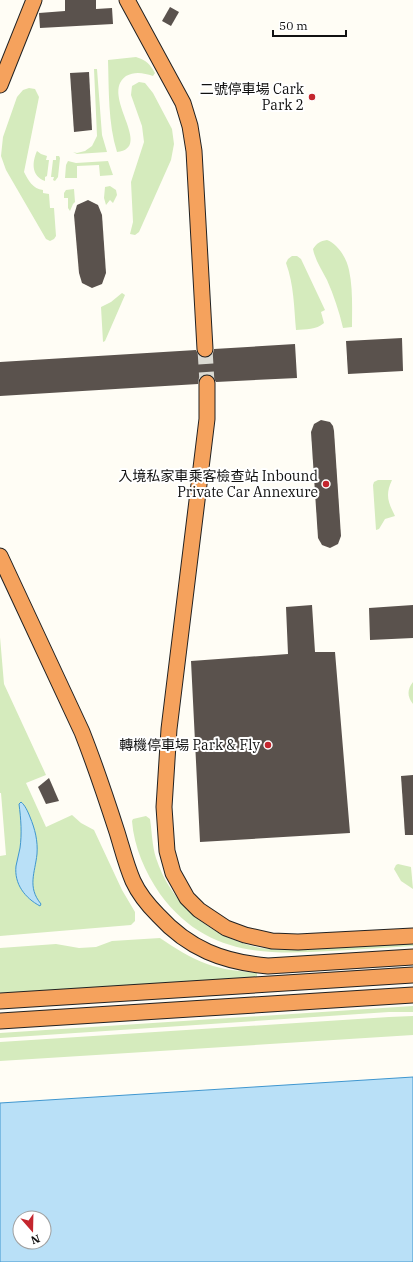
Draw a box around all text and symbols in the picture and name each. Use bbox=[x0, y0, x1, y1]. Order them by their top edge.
scale bar bbox=[273, 12, 346, 38]
text: 50 m bbox=[279, 18, 308, 33]
place label: 二號停車場 Cark Park 2 bbox=[200, 80, 305, 114]
marker: 二號停車場 Cark Park 2 bbox=[307, 92, 317, 102]
place label: 入境私家車乘客檢查站 Inbound Private Car Annexure bbox=[118, 467, 318, 501]
marker: 入境私家車乘客檢查站 Inbound Private Car Annexure bbox=[321, 479, 331, 489]
place label: 轉機停車場 Park & Fly bbox=[119, 736, 261, 754]
marker: 轉機停車場 Park & Fly bbox=[263, 740, 273, 750]
north arrow bbox=[12, 1210, 52, 1250]
text: N bbox=[29, 1231, 42, 1248]

